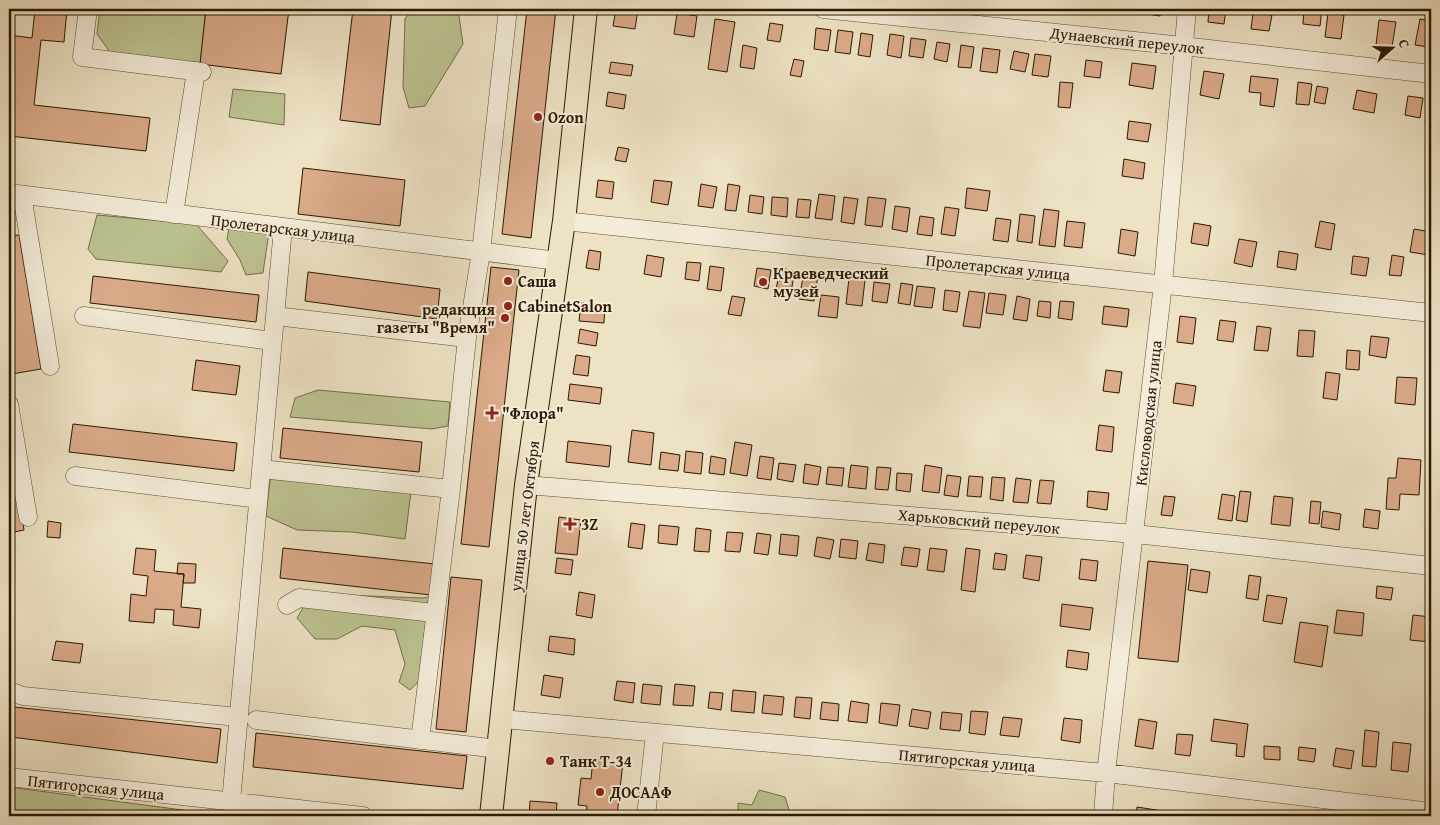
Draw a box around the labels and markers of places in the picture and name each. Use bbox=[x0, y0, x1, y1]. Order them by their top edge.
place label: Ozon bbox=[548, 105, 584, 129]
marker: Ozon bbox=[532, 111, 544, 123]
place label: Краеведческий музей bbox=[773, 261, 889, 303]
place label: Саша bbox=[518, 269, 557, 293]
marker: Саша bbox=[502, 275, 514, 287]
marker: Краеведческий музей bbox=[757, 276, 769, 288]
place label: CabinetSalon bbox=[518, 294, 612, 318]
place label: редакция газеты "Время" bbox=[377, 297, 495, 339]
marker: CabinetSalon bbox=[502, 300, 514, 312]
marker: редакция газеты "Время" bbox=[499, 312, 511, 324]
place label: "Флора" bbox=[502, 401, 564, 425]
marker: "Флора" bbox=[486, 407, 498, 419]
place label: 3Z bbox=[581, 512, 598, 536]
marker: 3Z bbox=[563, 517, 577, 531]
place label: Танк Т-34 bbox=[560, 749, 632, 773]
marker: Танк Т-34 bbox=[544, 755, 556, 767]
place label: ДОСААФ bbox=[609, 780, 672, 804]
marker: ДОСААФ bbox=[594, 786, 606, 798]

